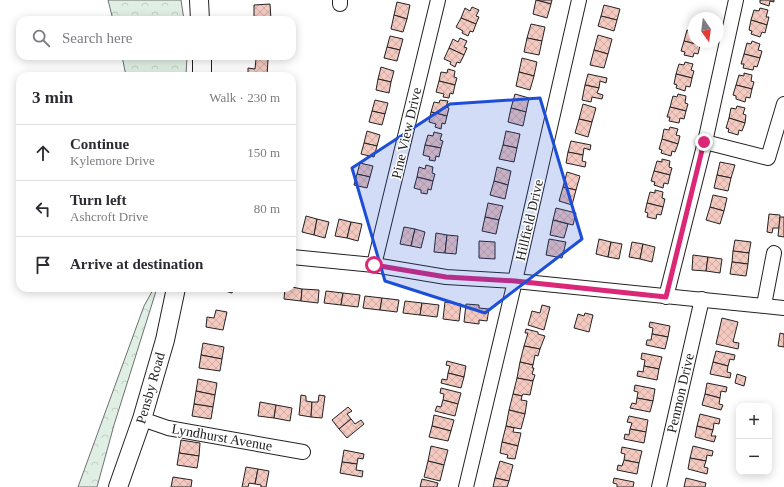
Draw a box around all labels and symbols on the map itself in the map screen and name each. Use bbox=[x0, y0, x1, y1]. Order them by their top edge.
north arrow bbox=[688, 12, 724, 48]
street label: Pine View Drive bbox=[389, 86, 424, 180]
route end bbox=[695, 133, 713, 151]
street label: Hillfield Drive bbox=[513, 178, 546, 262]
route start bbox=[365, 256, 383, 274]
street label: Pensby Road bbox=[133, 351, 168, 426]
street label: Penmon Drive bbox=[664, 352, 697, 434]
street label: Lyndhurst Avenue bbox=[170, 421, 273, 454]

